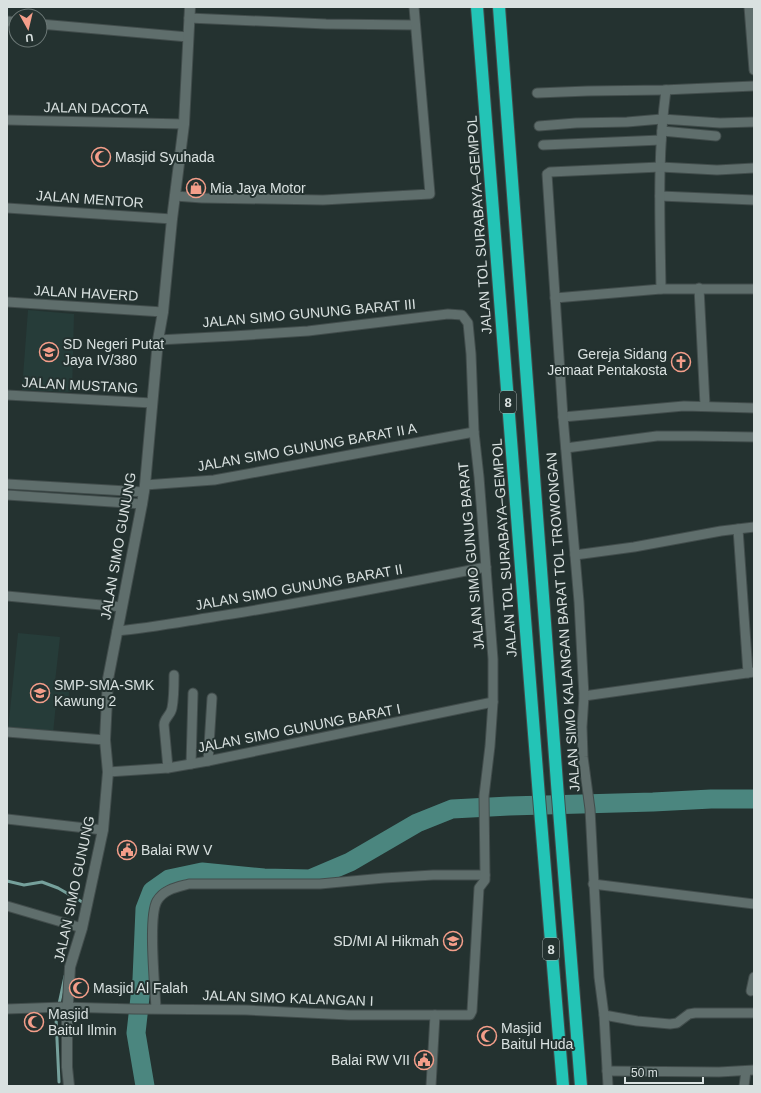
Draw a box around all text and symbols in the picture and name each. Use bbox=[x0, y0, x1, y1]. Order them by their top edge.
north arrow bbox=[8, 8, 48, 48]
text: U bbox=[25, 31, 34, 44]
street label: JALAN DACOTA bbox=[43, 99, 149, 117]
street label: JALAN TOL SURABAYA–GEMPOL bbox=[463, 115, 495, 335]
mosque icon: Masjid Syuhada bbox=[90, 146, 112, 168]
place label: Masjid Syuhada bbox=[115, 149, 215, 165]
shop icon: Mia Jaya Motor bbox=[185, 177, 207, 199]
place label: Mia Jaya Motor bbox=[210, 180, 306, 196]
street label: JALAN MENTOR bbox=[36, 187, 144, 211]
street label: JALAN HAVERD bbox=[33, 282, 139, 304]
street label: JALAN SIMO GUNUNG BARAT III bbox=[202, 296, 416, 330]
place label: SD Negeri Putat Jaya IV/380 bbox=[63, 336, 164, 368]
school or university icon: SD Negeri Putat Jaya IV/380 bbox=[38, 341, 60, 363]
place label: Gereja Sidang Jemaat Pentakosta bbox=[547, 346, 667, 378]
church icon: Gereja Sidang Jemaat Pentakosta bbox=[670, 351, 692, 373]
street label: JALAN MUSTANG bbox=[21, 374, 139, 396]
road number: 8 bbox=[500, 391, 516, 413]
street label: JALAN SIMO GUNUNG BARAT II A bbox=[196, 420, 419, 474]
street label: JALAN TOL SURABAYA–GEMPOL bbox=[488, 438, 520, 658]
street label: JALAN SIMO KALANGAN BARAT TOL TROWONGAN bbox=[543, 452, 583, 792]
street label: JALAN SIMO GUNUG BARAT bbox=[455, 461, 487, 651]
street label: JALAN SIMO GUNUNG bbox=[97, 471, 139, 621]
street label: JALAN SIMO GUNUNG BARAT II bbox=[194, 561, 404, 613]
place label: SMP-SMA-SMK Kawung 2 bbox=[54, 677, 155, 709]
school or university icon: SMP-SMA-SMK Kawung 2 bbox=[29, 682, 51, 704]
street label: JALAN SIMO GUNUNG BARAT I bbox=[196, 700, 402, 756]
street label: JALAN SIMO GUNUNG bbox=[51, 814, 97, 964]
public building icon: Balai RW V bbox=[116, 839, 138, 861]
place label: Balai RW V bbox=[141, 842, 213, 858]
school or university icon: SD/MI Al Hikmah bbox=[442, 930, 464, 952]
place label: SD/MI Al Hikmah bbox=[333, 933, 439, 949]
road number: 8 bbox=[543, 938, 559, 960]
mosque icon: Masjid Al Falah bbox=[68, 977, 90, 999]
place label: Masjid Al Falah bbox=[93, 980, 188, 996]
street label: JALAN SIMO KALANGAN I bbox=[202, 987, 374, 1009]
place label: Masjid Baitul Ilmin bbox=[48, 1006, 116, 1038]
mosque icon: Masjid Baitul Ilmin bbox=[23, 1011, 45, 1033]
place label: Masjid Baitul Huda bbox=[501, 1020, 574, 1052]
mosque icon: Masjid Baitul Huda bbox=[476, 1025, 498, 1047]
public building icon: Balai RW VII bbox=[413, 1049, 435, 1071]
place label: Balai RW VII bbox=[331, 1052, 410, 1068]
scale bar bbox=[625, 1059, 703, 1085]
text: 50 m bbox=[631, 1066, 658, 1080]

